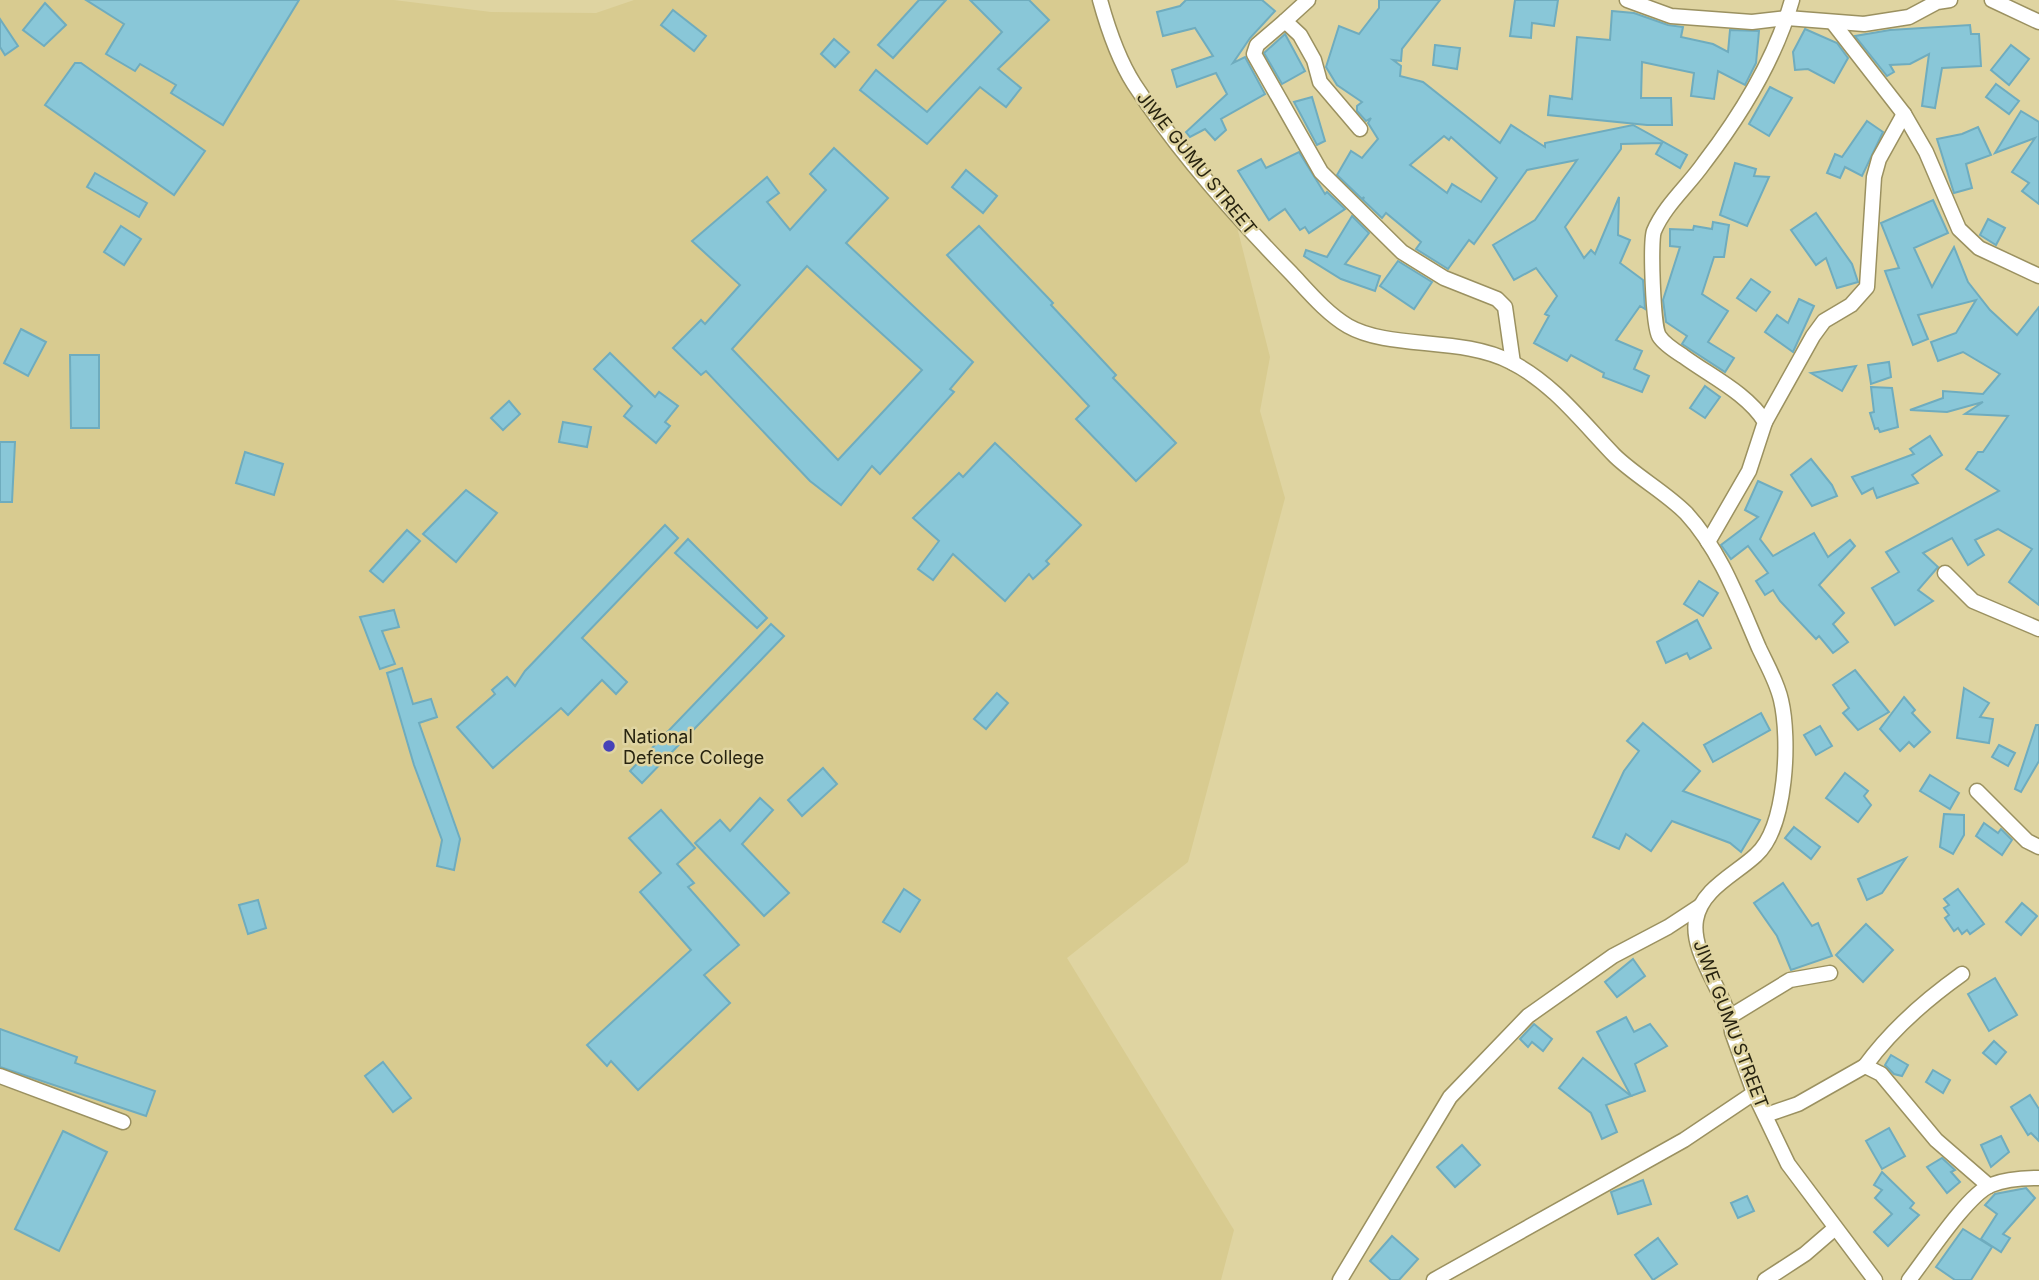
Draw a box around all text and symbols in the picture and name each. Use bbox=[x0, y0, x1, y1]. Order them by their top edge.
street label: JIWE GUMU STREET bbox=[1133, 87, 1261, 239]
place label: National Defence College bbox=[623, 726, 764, 768]
marker: National Defence College bbox=[601, 738, 617, 754]
street label: JIWE GUMU STREET bbox=[1689, 937, 1773, 1111]

